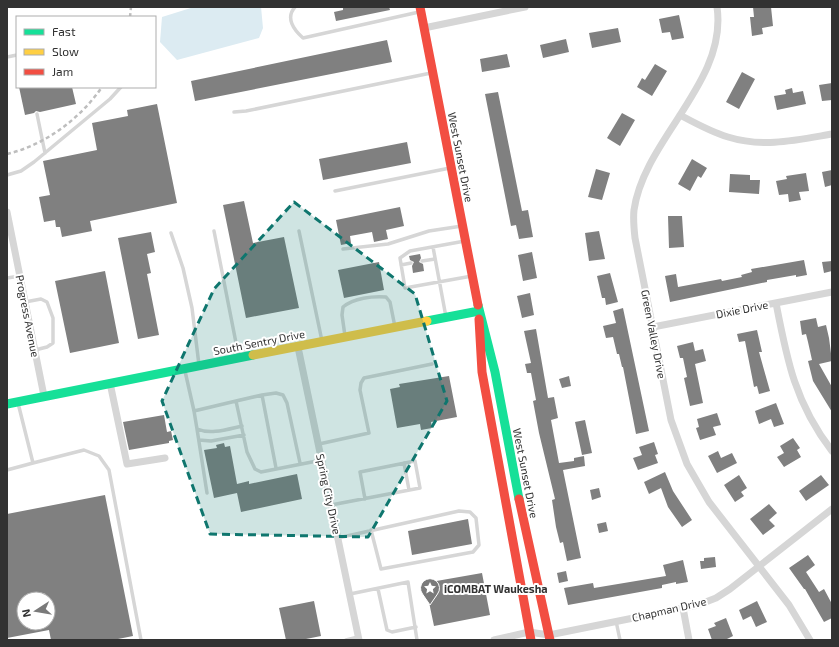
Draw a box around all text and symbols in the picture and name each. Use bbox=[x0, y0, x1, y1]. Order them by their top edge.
legend bbox=[16, 16, 156, 88]
text: Fast bbox=[52, 24, 76, 38]
text: Slow bbox=[52, 44, 79, 58]
text: Jam bbox=[52, 64, 73, 78]
street label: West Sunset Drive bbox=[446, 111, 476, 203]
street label: Progress Avenue bbox=[14, 274, 42, 358]
street label: Green Valley Drive bbox=[639, 288, 669, 380]
street label: Dixie Drive bbox=[715, 298, 769, 320]
street label: South Sentry Drive bbox=[212, 327, 306, 357]
street label: West Sunset Drive bbox=[511, 427, 541, 519]
street label: Spring City Drive bbox=[314, 453, 344, 536]
place icon: iCOMBAT Waukesha bbox=[419, 577, 441, 605]
place label: iCOMBAT Waukesha bbox=[444, 582, 548, 595]
north arrow bbox=[16, 591, 56, 631]
street label: Chapman Drive bbox=[631, 594, 707, 624]
text: N bbox=[19, 608, 33, 618]

